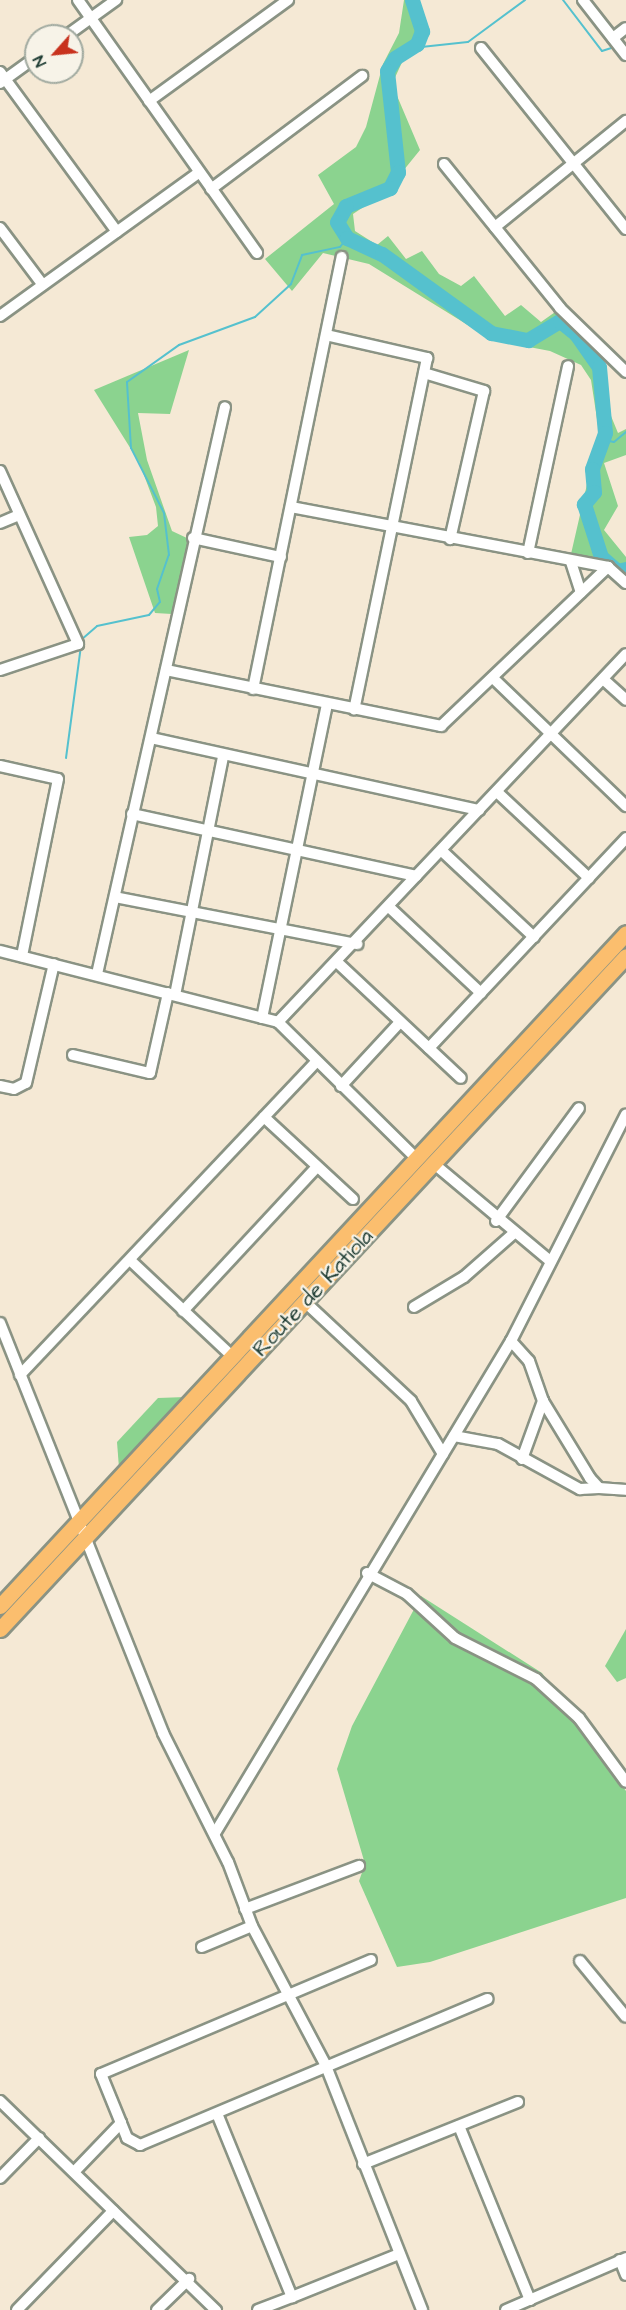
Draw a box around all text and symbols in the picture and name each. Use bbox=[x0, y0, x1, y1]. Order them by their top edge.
north arrow bbox=[24, 24, 84, 84]
text: N bbox=[28, 52, 52, 71]
street label: Route de Katiola bbox=[247, 1224, 379, 1362]

